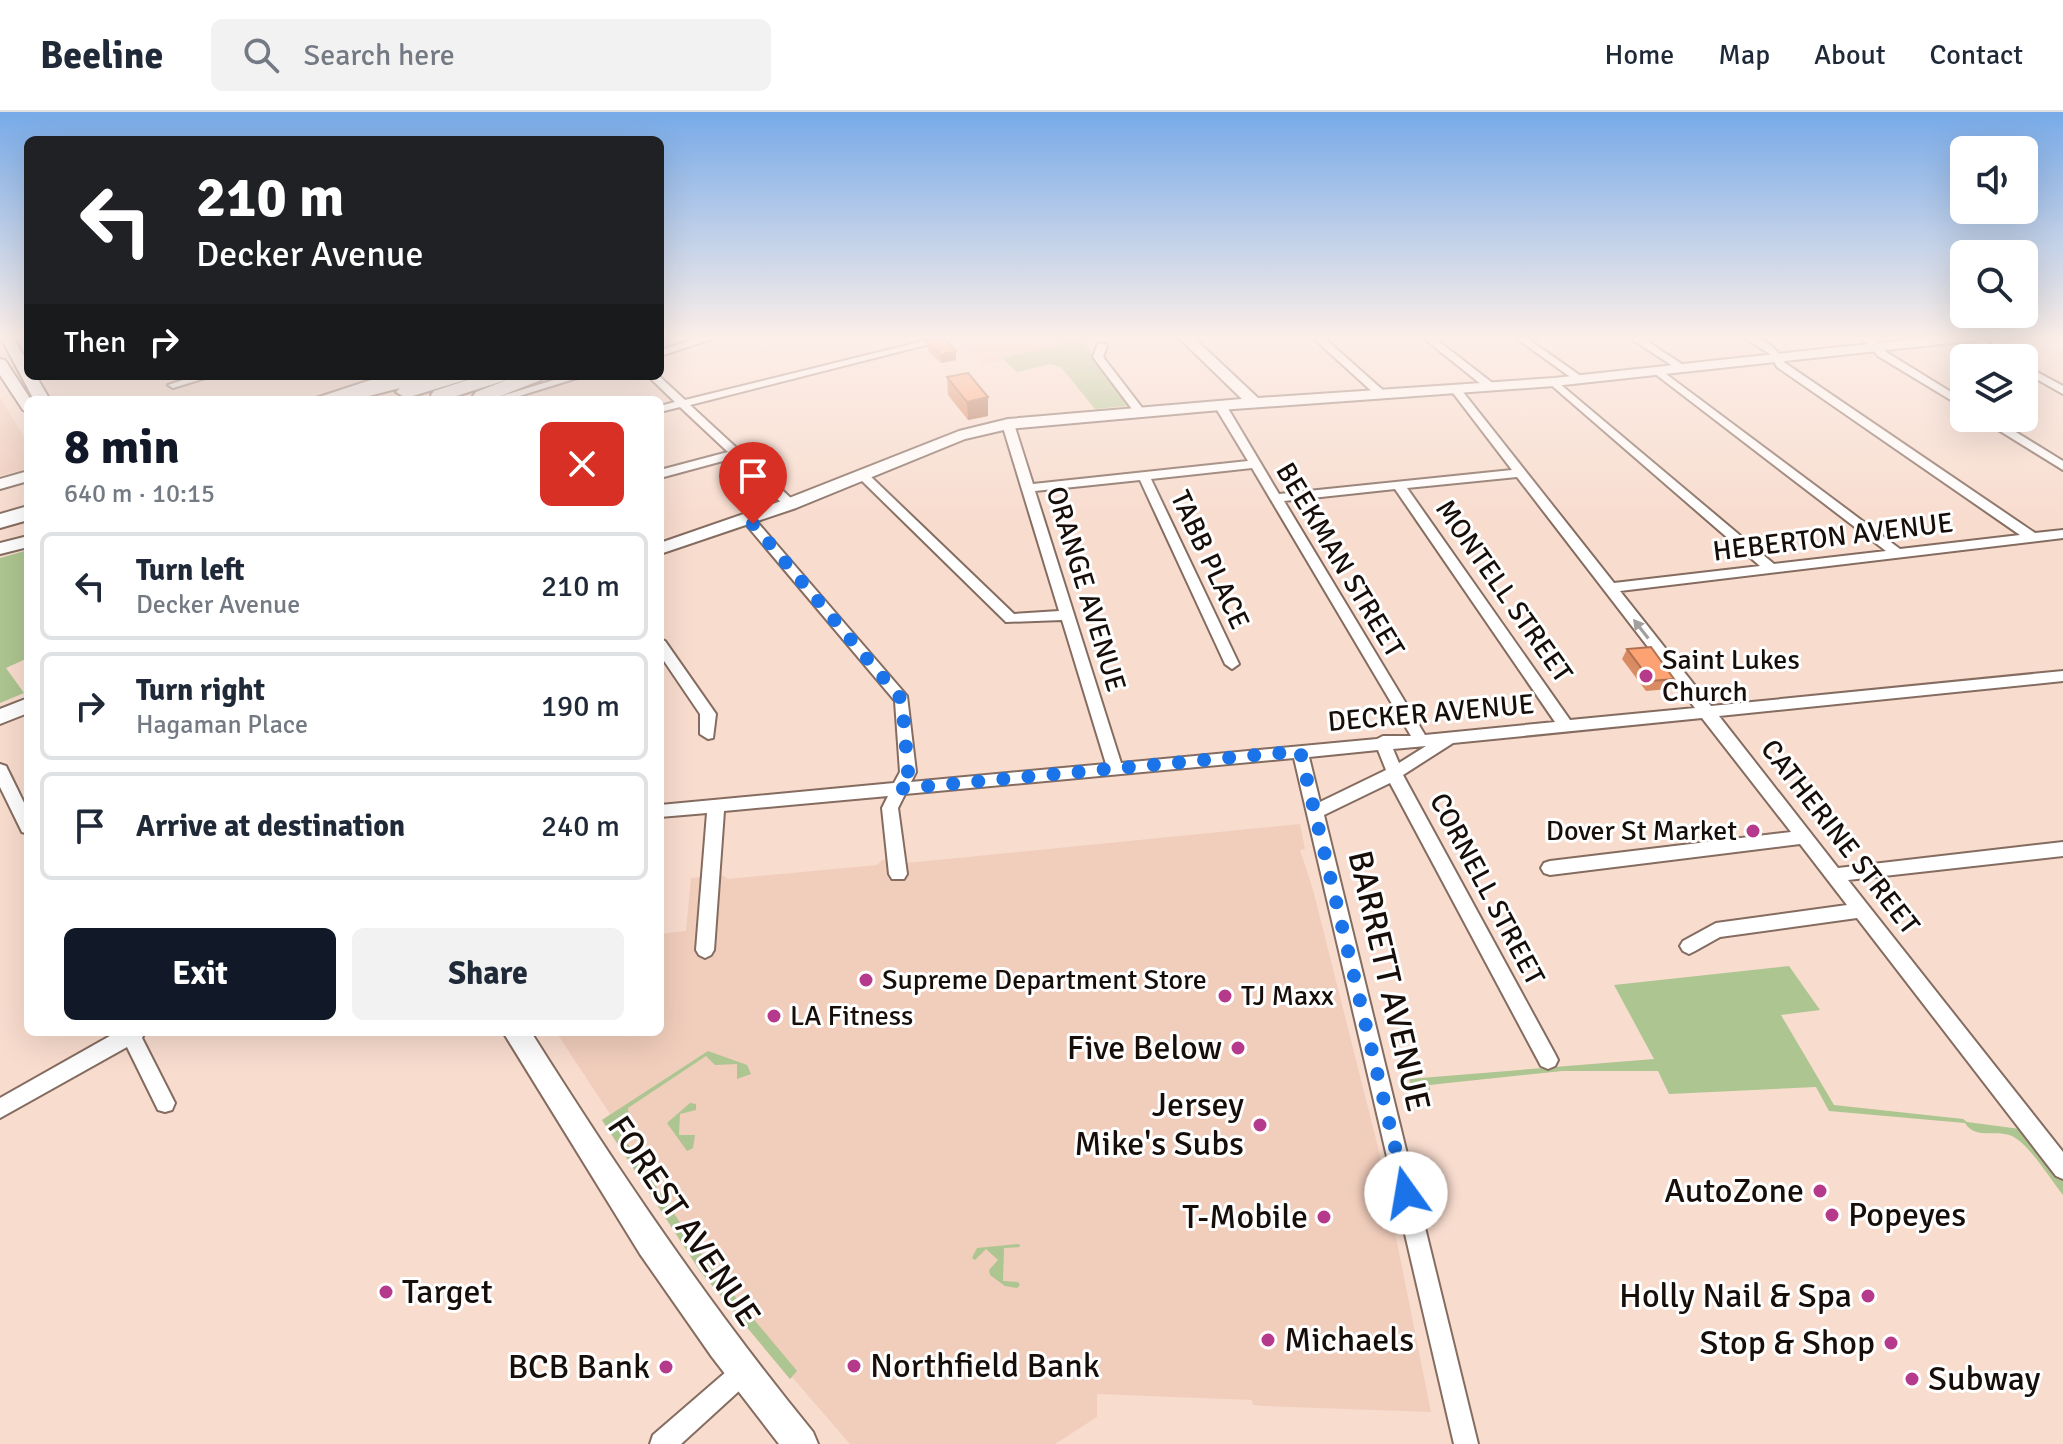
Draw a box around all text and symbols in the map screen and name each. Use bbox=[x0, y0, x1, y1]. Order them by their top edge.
search box bbox=[211, 19, 771, 91]
text: Beeline bbox=[40, 32, 163, 79]
icon: search bbox=[239, 33, 283, 77]
text: Search here bbox=[303, 37, 455, 74]
text: Home bbox=[1605, 38, 1674, 72]
text: Map bbox=[1718, 38, 1770, 72]
text: About bbox=[1814, 38, 1886, 72]
text: Contact bbox=[1930, 38, 2023, 72]
map controls bbox=[1950, 136, 2038, 432]
button: sound bbox=[1950, 136, 2038, 224]
text: 210 m bbox=[196, 163, 344, 232]
icon: left bbox=[64, 168, 168, 272]
text: Decker Avenue bbox=[196, 232, 423, 277]
button: search bbox=[1950, 240, 2038, 328]
icon: right bbox=[142, 320, 186, 364]
text: Then bbox=[64, 324, 126, 361]
button: layers bbox=[1950, 344, 2038, 432]
text: 8 min bbox=[64, 418, 180, 477]
button: close bbox=[540, 422, 624, 506]
pin bbox=[719, 442, 787, 524]
icon: arrive bbox=[731, 454, 775, 498]
street label: BEEKMAN STREET bbox=[1268, 456, 1412, 664]
text: 640 m · 10:15 bbox=[64, 478, 215, 510]
street label: ORANGE AVENUE bbox=[1039, 482, 1133, 696]
street label: TABB PLACE bbox=[1163, 485, 1257, 635]
street label: MONTELL STREET bbox=[1428, 493, 1580, 689]
street label: HEBERTON AVENUE bbox=[1711, 505, 1955, 569]
text: Turn left bbox=[136, 552, 245, 589]
icon: left bbox=[68, 564, 112, 608]
text: 210 m bbox=[541, 568, 620, 605]
text: Decker Avenue bbox=[136, 589, 300, 621]
one-way arrow bbox=[1633, 619, 1649, 639]
place label: Saint Lukes Church bbox=[1662, 643, 1800, 709]
marker: Saint Lukes Church bbox=[1637, 667, 1655, 685]
text: Turn right bbox=[136, 672, 265, 709]
icon: right bbox=[68, 684, 112, 728]
street label: DECKER AVENUE bbox=[1326, 687, 1536, 739]
text: 190 m bbox=[541, 688, 620, 725]
text: Hagaman Place bbox=[136, 709, 308, 741]
street label: CATHERINE STREET bbox=[1753, 733, 1927, 941]
street label: CORNELL STREET bbox=[1422, 787, 1552, 991]
icon: arrive bbox=[68, 804, 112, 848]
text: Arrive at destination bbox=[136, 808, 405, 845]
text: 240 m bbox=[541, 808, 620, 845]
place label: Dover St Market bbox=[1546, 814, 1737, 848]
marker: Dover St Market bbox=[1744, 822, 1762, 840]
street label: BARRETT AVENUE bbox=[1339, 847, 1439, 1115]
button: Exit bbox=[64, 928, 336, 1020]
button: Share bbox=[352, 928, 624, 1020]
place label: Supreme Department Store bbox=[882, 963, 1207, 997]
marker: Supreme Department Store bbox=[857, 971, 875, 989]
place label: TJ Maxx bbox=[1241, 979, 1334, 1013]
marker: TJ Maxx bbox=[1216, 987, 1234, 1005]
place label: LA Fitness bbox=[790, 999, 913, 1033]
marker: LA Fitness bbox=[765, 1007, 783, 1025]
place label: Five Below bbox=[1067, 1027, 1222, 1069]
marker: Five Below bbox=[1229, 1039, 1247, 1057]
place label: Jersey Mike's Subs bbox=[1074, 1084, 1244, 1165]
street label: FOREST AVENUE bbox=[598, 1108, 770, 1334]
marker: Jersey Mike's Subs bbox=[1251, 1116, 1269, 1134]
position arrow bbox=[1364, 1151, 1448, 1235]
place label: AutoZone bbox=[1664, 1170, 1804, 1212]
marker: AutoZone bbox=[1811, 1182, 1829, 1200]
place label: Popeyes bbox=[1848, 1194, 1966, 1236]
place label: T-Mobile bbox=[1182, 1196, 1308, 1238]
marker: Popeyes bbox=[1823, 1206, 1841, 1224]
marker: T-Mobile bbox=[1315, 1208, 1333, 1226]
place label: Target bbox=[402, 1271, 493, 1313]
place label: Holly Nail & Spa bbox=[1619, 1275, 1852, 1317]
marker: Target bbox=[377, 1283, 395, 1301]
marker: Holly Nail & Spa bbox=[1859, 1287, 1877, 1305]
place label: Michaels bbox=[1284, 1319, 1414, 1361]
place label: Stop & Shop bbox=[1700, 1322, 1875, 1364]
marker: Michaels bbox=[1259, 1331, 1277, 1349]
marker: Stop & Shop bbox=[1882, 1334, 1900, 1352]
place label: Northfield Bank bbox=[870, 1345, 1100, 1387]
place label: BCB Bank bbox=[508, 1346, 650, 1388]
marker: Northfield Bank bbox=[845, 1357, 863, 1375]
marker: BCB Bank bbox=[657, 1358, 675, 1376]
place label: Subway bbox=[1928, 1358, 2040, 1400]
marker: Subway bbox=[1903, 1370, 1921, 1388]

